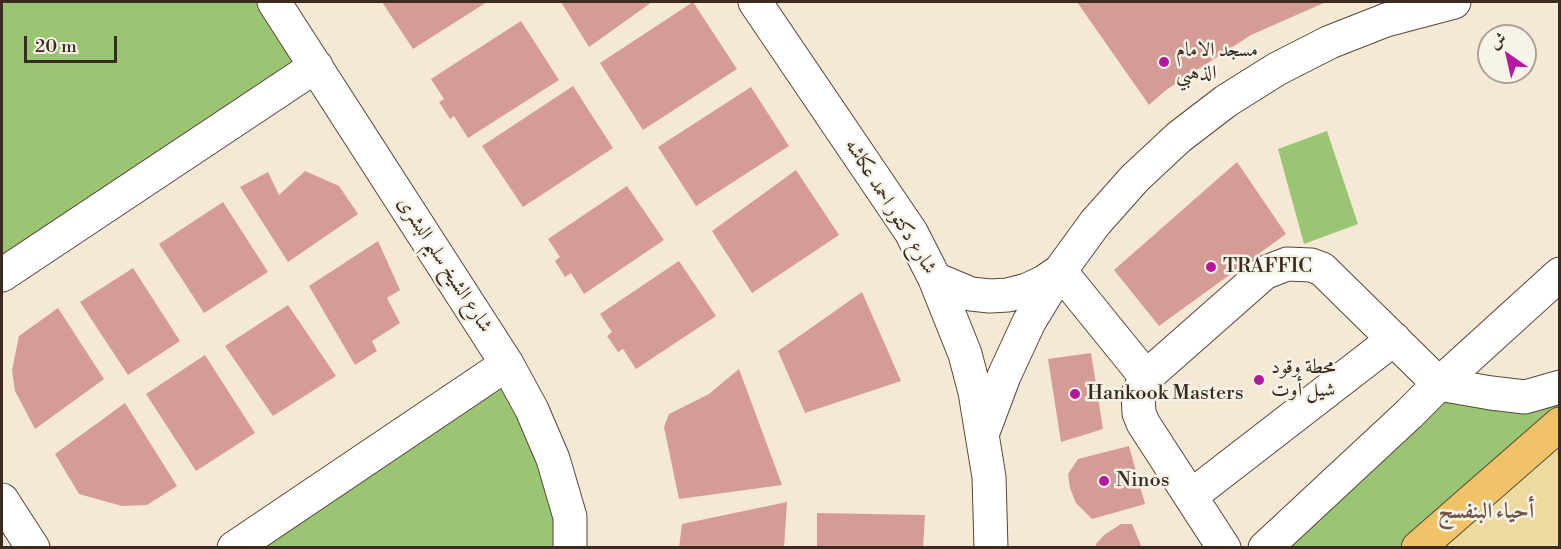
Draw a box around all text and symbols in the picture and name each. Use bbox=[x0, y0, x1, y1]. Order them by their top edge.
scale bar bbox=[27, 24, 120, 62]
north arrow bbox=[1477, 24, 1537, 84]
text: ش bbox=[1486, 28, 1510, 53]
text: 20 m bbox=[35, 35, 77, 58]
place label: مسجد الامام الذهبي bbox=[1176, 39, 1258, 86]
marker: مسجد الامام الذهبي bbox=[1157, 55, 1171, 69]
street label: شارع دكتور احمد عكاشه bbox=[839, 135, 941, 279]
street label: شارع الشيخ سليم البشرى bbox=[391, 193, 497, 337]
place label: TRAFFIC bbox=[1223, 255, 1312, 279]
marker: TRAFFIC bbox=[1204, 260, 1218, 274]
place label: محطة وقود شيل أوت bbox=[1271, 356, 1336, 403]
marker: محطة وقود شيل أوت bbox=[1252, 373, 1266, 387]
place label: Hankook Masters bbox=[1087, 382, 1243, 406]
marker: Hankook Masters bbox=[1068, 387, 1082, 401]
place label: Ninos bbox=[1116, 469, 1169, 493]
marker: Ninos bbox=[1097, 474, 1111, 488]
district label: أحياء البنفسج bbox=[1438, 500, 1534, 526]

